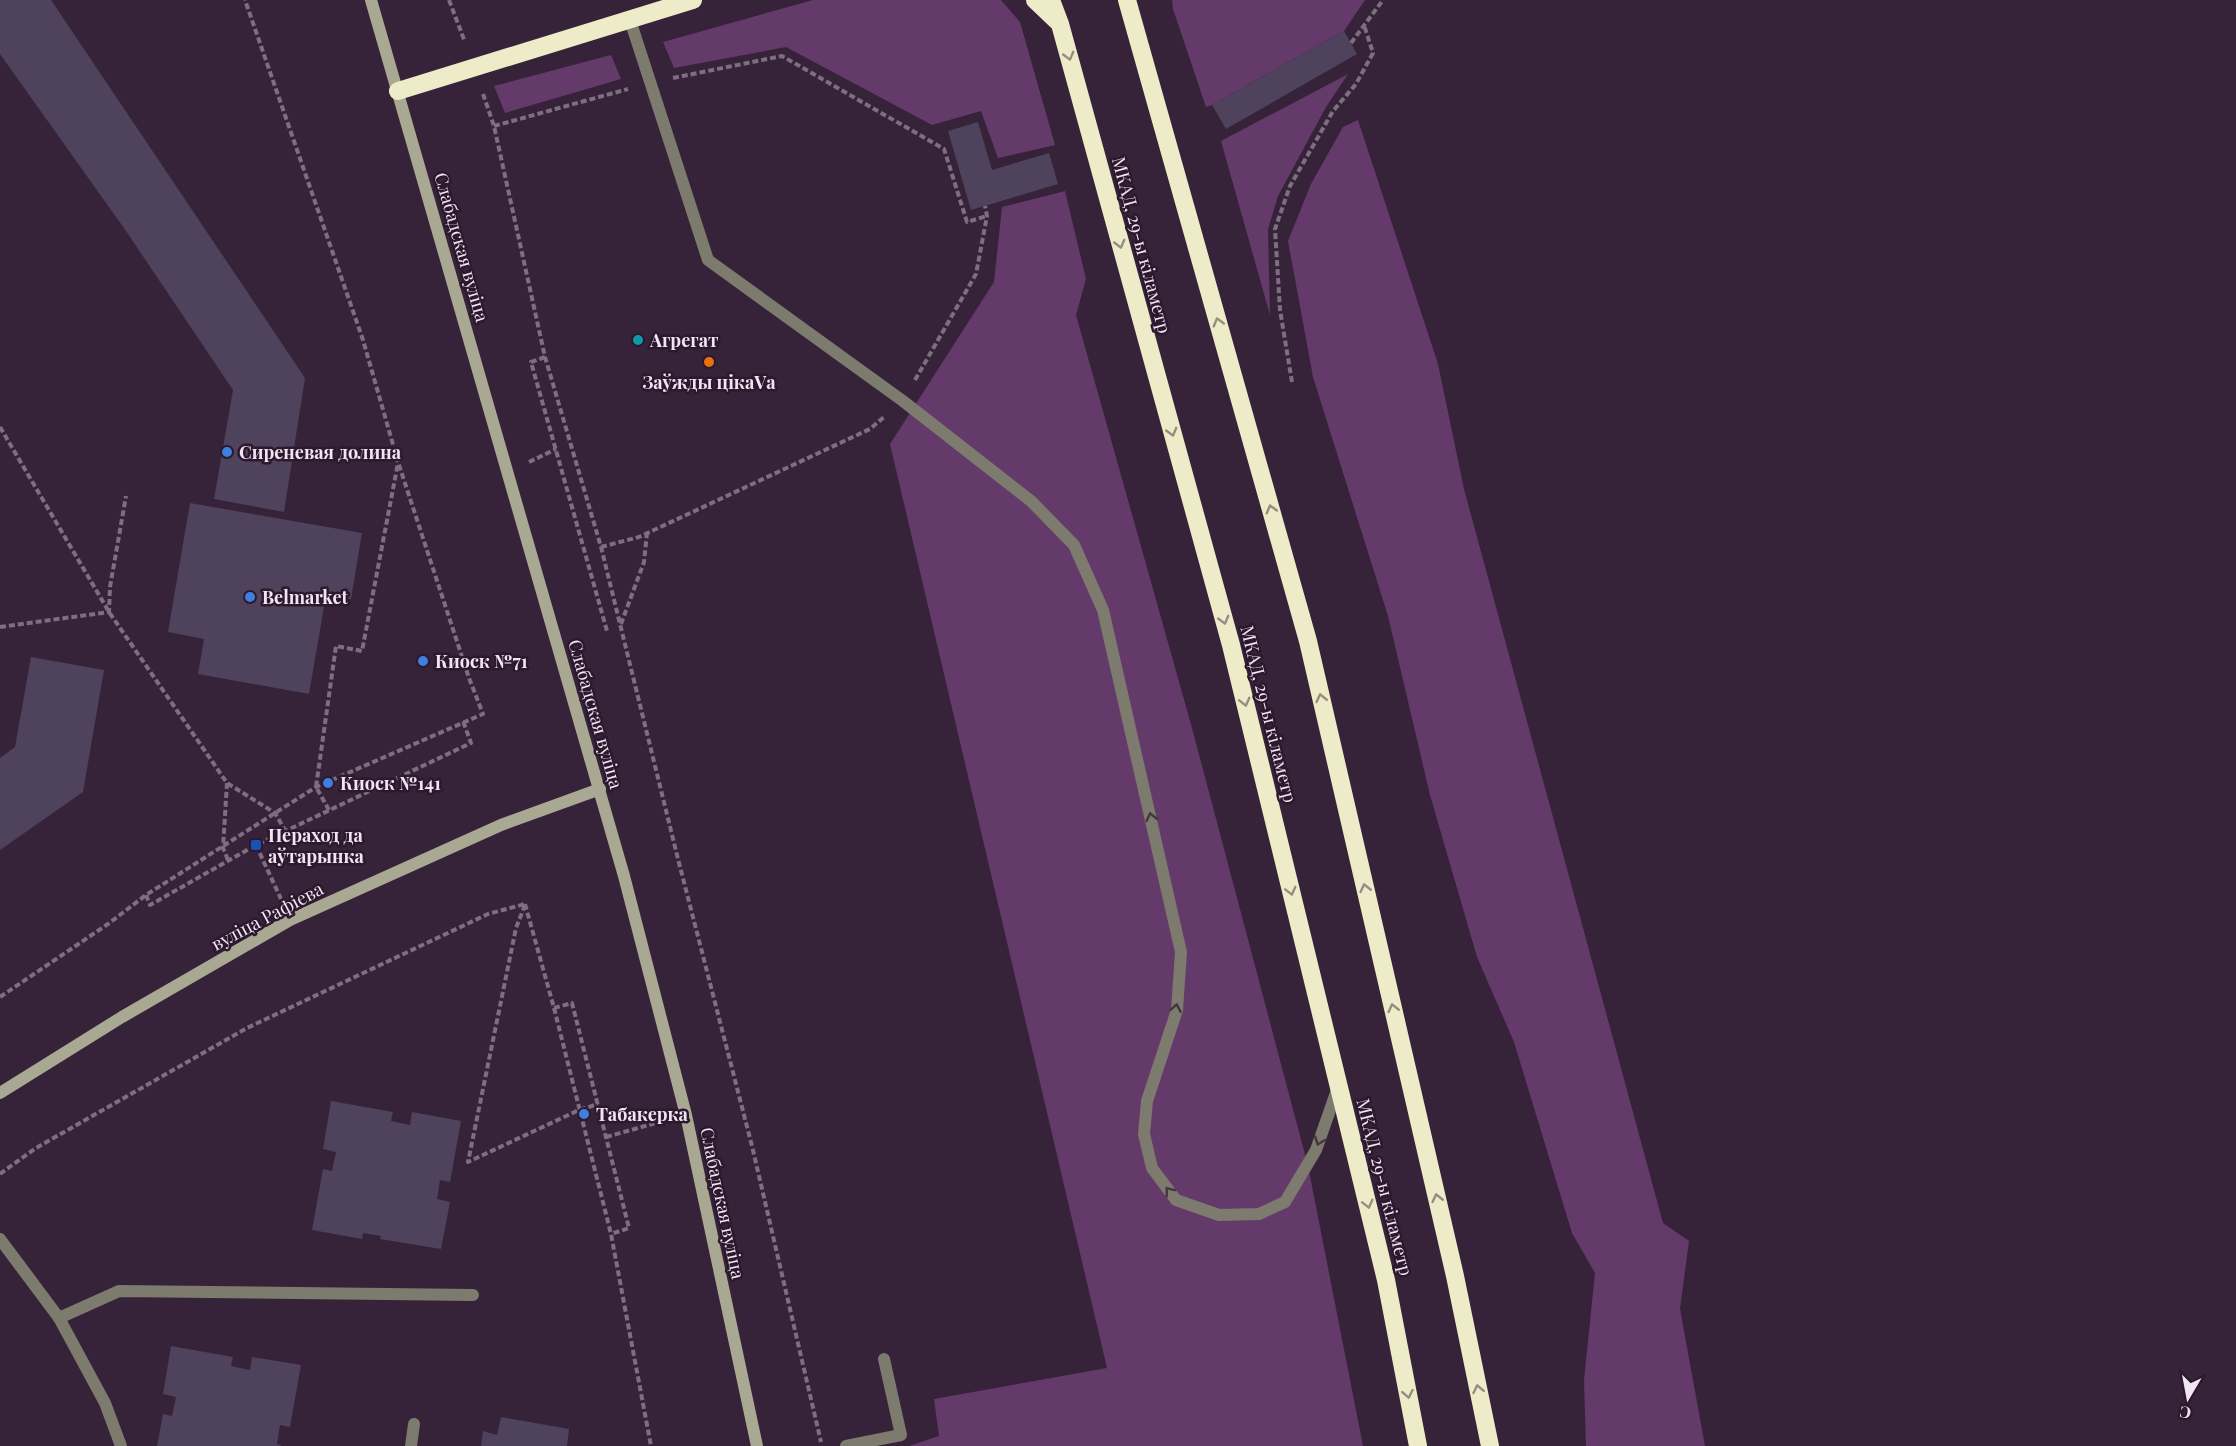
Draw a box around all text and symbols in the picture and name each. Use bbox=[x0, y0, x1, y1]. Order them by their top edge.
one-way arrow bbox=[1062, 50, 1074, 61]
street label: МКАД, 29-ы кіламетр bbox=[1107, 154, 1177, 336]
street label: Слабадская вуліца bbox=[429, 169, 495, 325]
one-way arrow bbox=[1113, 239, 1126, 249]
one-way arrow bbox=[1213, 317, 1225, 328]
place label: Агрегат bbox=[649, 328, 719, 352]
marker: Агрегат bbox=[631, 333, 645, 347]
marker: Заўжды цікаVа bbox=[702, 355, 716, 369]
place label: Заўжды цікаVа bbox=[642, 370, 776, 394]
one-way arrow bbox=[1165, 426, 1177, 437]
place label: Сиреневая долина bbox=[239, 440, 402, 464]
marker: Сиреневая долина bbox=[220, 445, 234, 459]
one-way arrow bbox=[1266, 505, 1278, 515]
place label: Belmarket bbox=[262, 585, 349, 609]
marker: Belmarket bbox=[243, 590, 257, 604]
one-way arrow bbox=[1217, 614, 1229, 625]
street label: МКАД, 29-ы кіламетр bbox=[1235, 623, 1303, 805]
street label: Слабадская вуліца bbox=[563, 636, 629, 792]
place label: Киоск №71 bbox=[435, 649, 528, 673]
marker: Киоск №71 bbox=[416, 654, 430, 668]
one-way arrow bbox=[1316, 693, 1329, 703]
one-way arrow bbox=[1237, 696, 1250, 706]
place label: Киоск №141 bbox=[340, 771, 441, 795]
marker: Киоск №141 bbox=[321, 776, 335, 790]
one-way arrow bbox=[1146, 812, 1159, 822]
place label: Пераход да аўтарынка bbox=[268, 823, 365, 868]
marker: Пераход да аўтарынка bbox=[249, 838, 263, 852]
street label: вуліца Рафіева bbox=[207, 876, 327, 956]
one-way arrow bbox=[1360, 883, 1373, 893]
one-way arrow bbox=[1283, 886, 1296, 896]
one-way arrow bbox=[1169, 1003, 1182, 1013]
one-way arrow bbox=[1388, 1003, 1401, 1013]
street label: МКАД, 29-ы кіламетр bbox=[1351, 1096, 1419, 1278]
place label: Табакерка bbox=[596, 1102, 689, 1126]
marker: Табакерка bbox=[577, 1107, 591, 1121]
street label: Слабадская вуліца bbox=[695, 1125, 751, 1281]
one-way arrow bbox=[1314, 1135, 1327, 1146]
one-way arrow bbox=[1166, 1187, 1177, 1198]
one-way arrow bbox=[1432, 1193, 1445, 1203]
one-way arrow bbox=[1360, 1199, 1373, 1209]
north arrow bbox=[2158, 1368, 2218, 1428]
one-way arrow bbox=[1472, 1384, 1485, 1394]
one-way arrow bbox=[1401, 1389, 1414, 1399]
text: С bbox=[2178, 1402, 2193, 1425]

